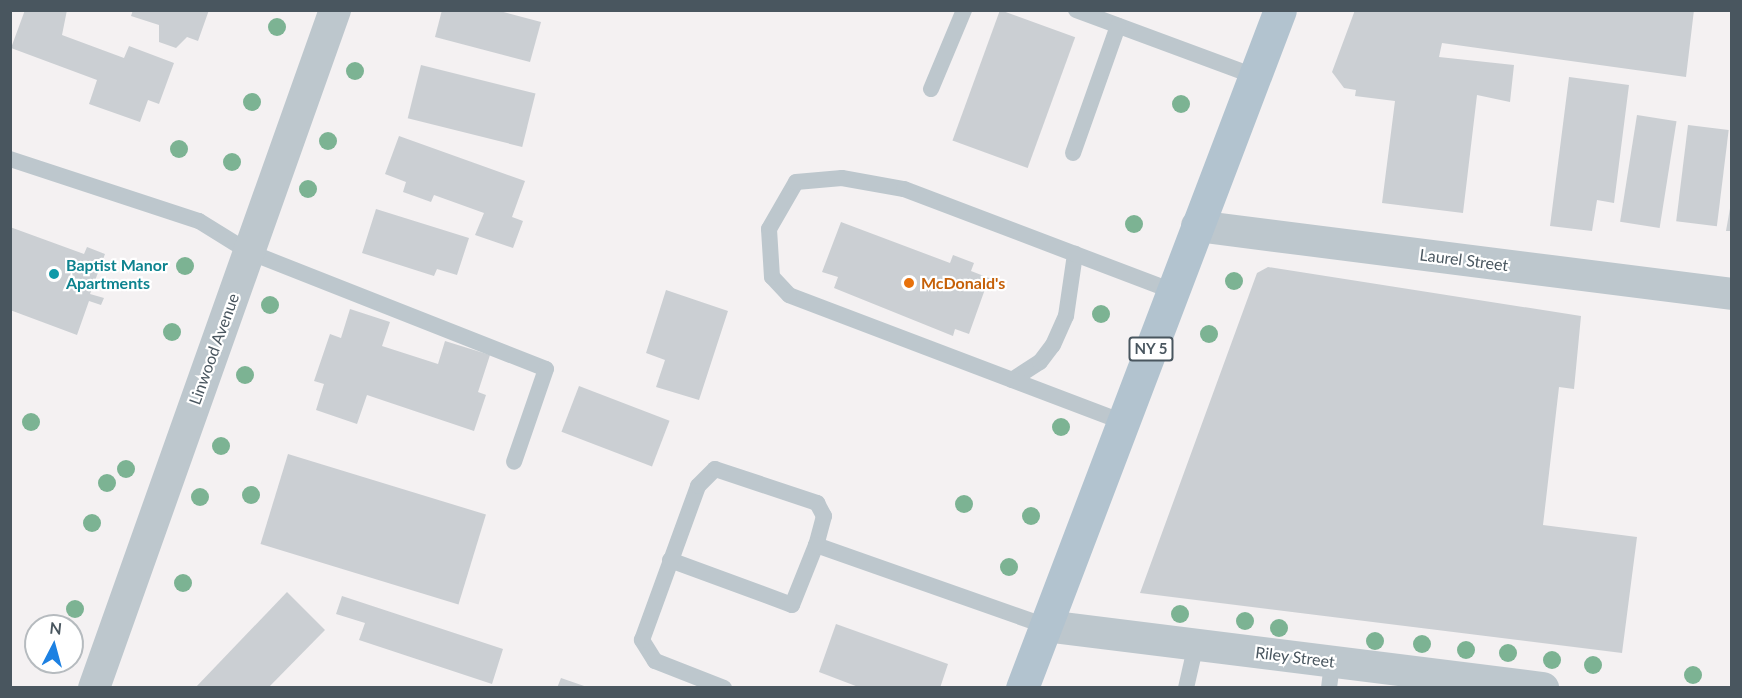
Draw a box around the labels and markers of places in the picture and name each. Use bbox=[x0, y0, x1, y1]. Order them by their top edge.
place label: Baptist Manor Apartments bbox=[66, 255, 168, 293]
marker: Baptist Manor Apartments bbox=[47, 267, 61, 281]
place label: McDonald's bbox=[921, 273, 1005, 293]
marker: McDonald's bbox=[902, 276, 916, 290]

